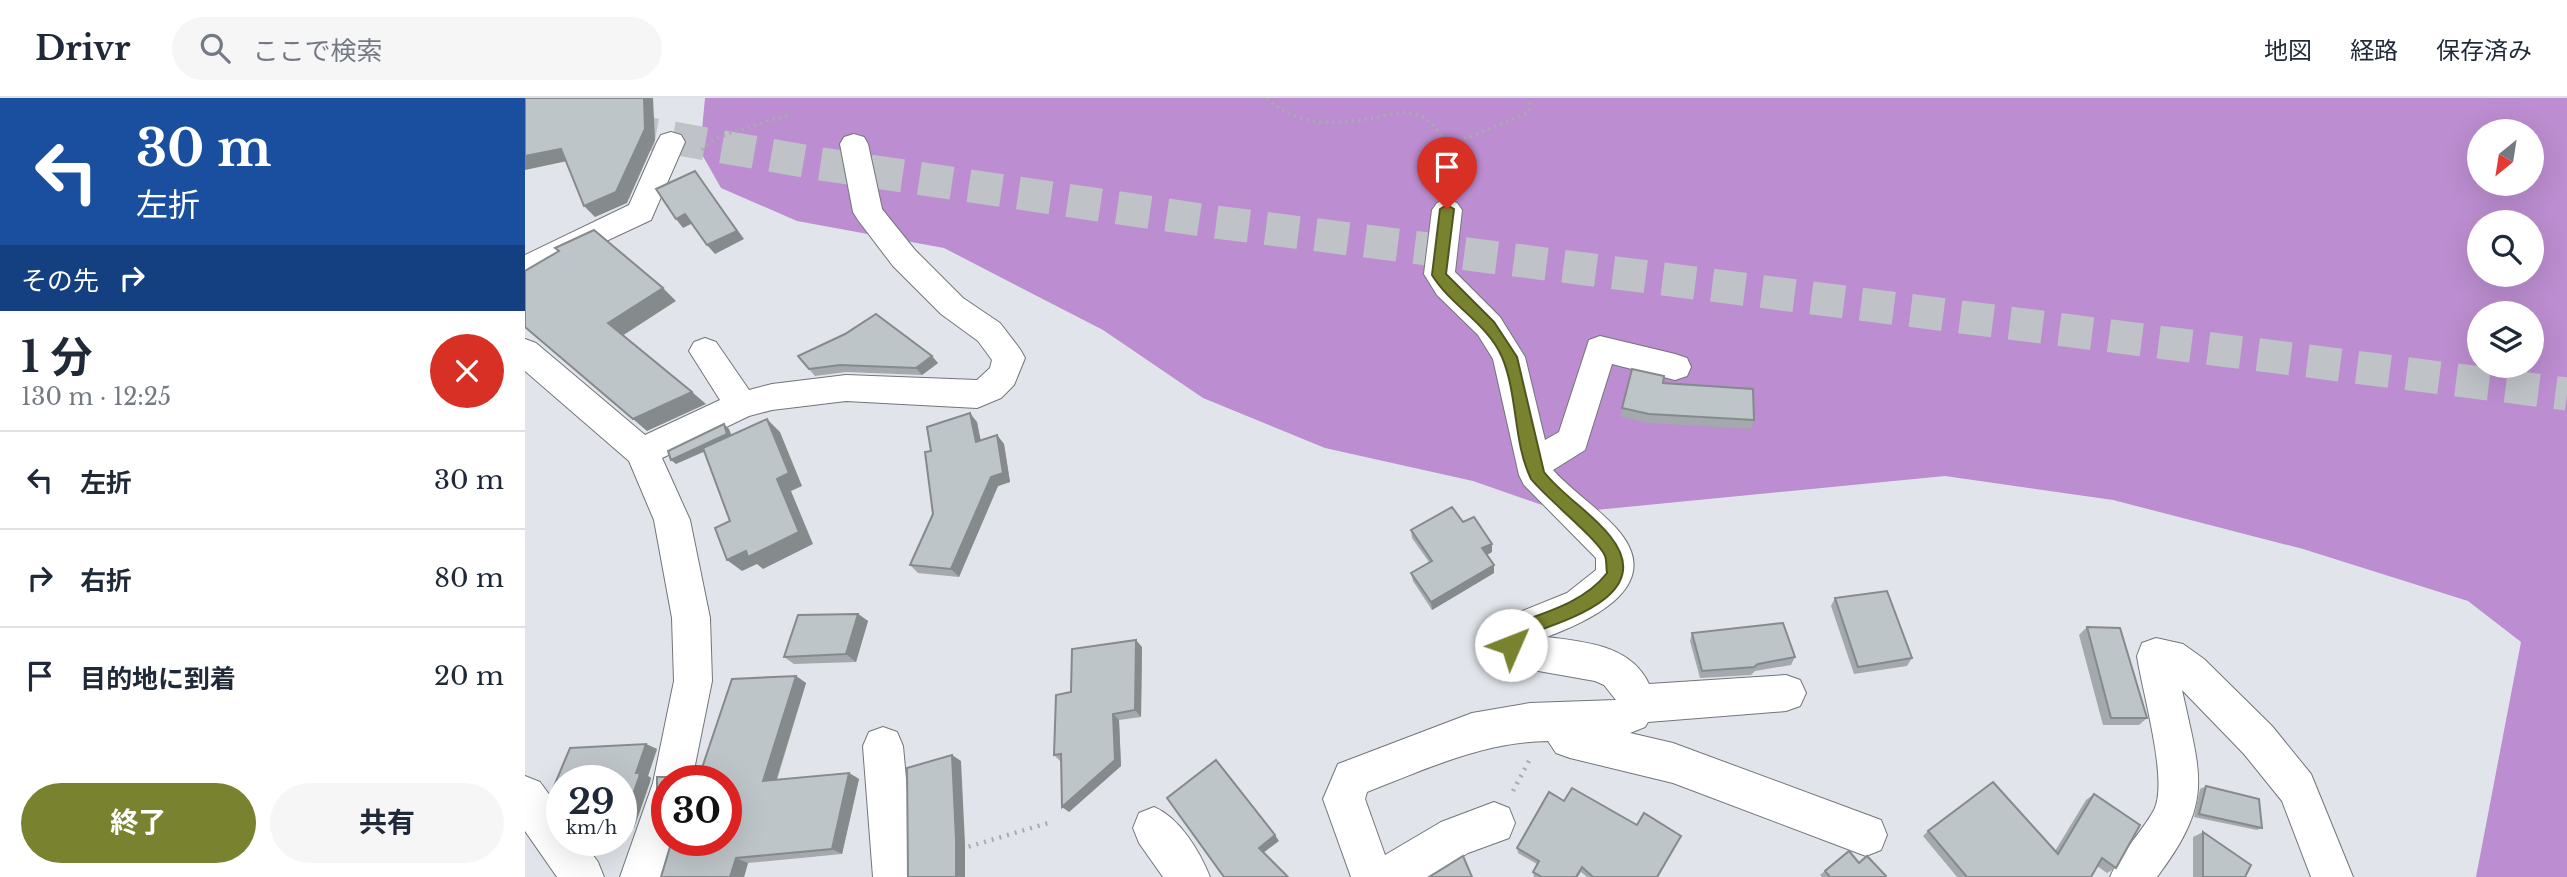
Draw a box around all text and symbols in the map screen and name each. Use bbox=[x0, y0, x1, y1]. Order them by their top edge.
search box bbox=[172, 17, 662, 80]
text: Drivr bbox=[35, 28, 130, 69]
icon: search bbox=[196, 29, 234, 67]
text: ここで検索 bbox=[252, 35, 382, 67]
text: 地図 bbox=[2264, 36, 2312, 65]
text: 経路 bbox=[2350, 36, 2398, 65]
text: 保存済み bbox=[2436, 36, 2532, 65]
text: 30 m bbox=[136, 118, 271, 179]
north arrow bbox=[2467, 119, 2545, 196]
map controls bbox=[2467, 119, 2544, 378]
icon: left bbox=[21, 126, 112, 217]
pin bbox=[1417, 137, 1477, 209]
icon: arrive bbox=[1428, 148, 1466, 186]
text: 左折 bbox=[136, 185, 200, 225]
button: search bbox=[2467, 210, 2544, 287]
icon: right bbox=[113, 259, 151, 297]
text: その先 bbox=[21, 265, 99, 297]
button: layers bbox=[2467, 301, 2544, 378]
text: 1 分 bbox=[21, 331, 92, 383]
button: close bbox=[430, 334, 504, 408]
text: 130 m · 12:25 bbox=[21, 383, 171, 411]
icon: left bbox=[21, 461, 59, 499]
text: 30 m bbox=[434, 464, 504, 496]
text: 左折 bbox=[80, 467, 132, 499]
icon: right bbox=[21, 559, 59, 597]
text: 80 m bbox=[434, 562, 504, 594]
text: 右折 bbox=[80, 565, 132, 597]
position arrow bbox=[1474, 608, 1548, 682]
icon: arrive bbox=[21, 657, 59, 695]
text: 20 m bbox=[434, 660, 504, 692]
text: 目的地に到着 bbox=[80, 663, 236, 695]
speed limit sign: 30 bbox=[651, 765, 742, 856]
text: 29 bbox=[568, 780, 615, 823]
button: 終了 bbox=[21, 783, 256, 863]
button: 共有 bbox=[270, 783, 504, 863]
text: km/h bbox=[566, 817, 617, 839]

